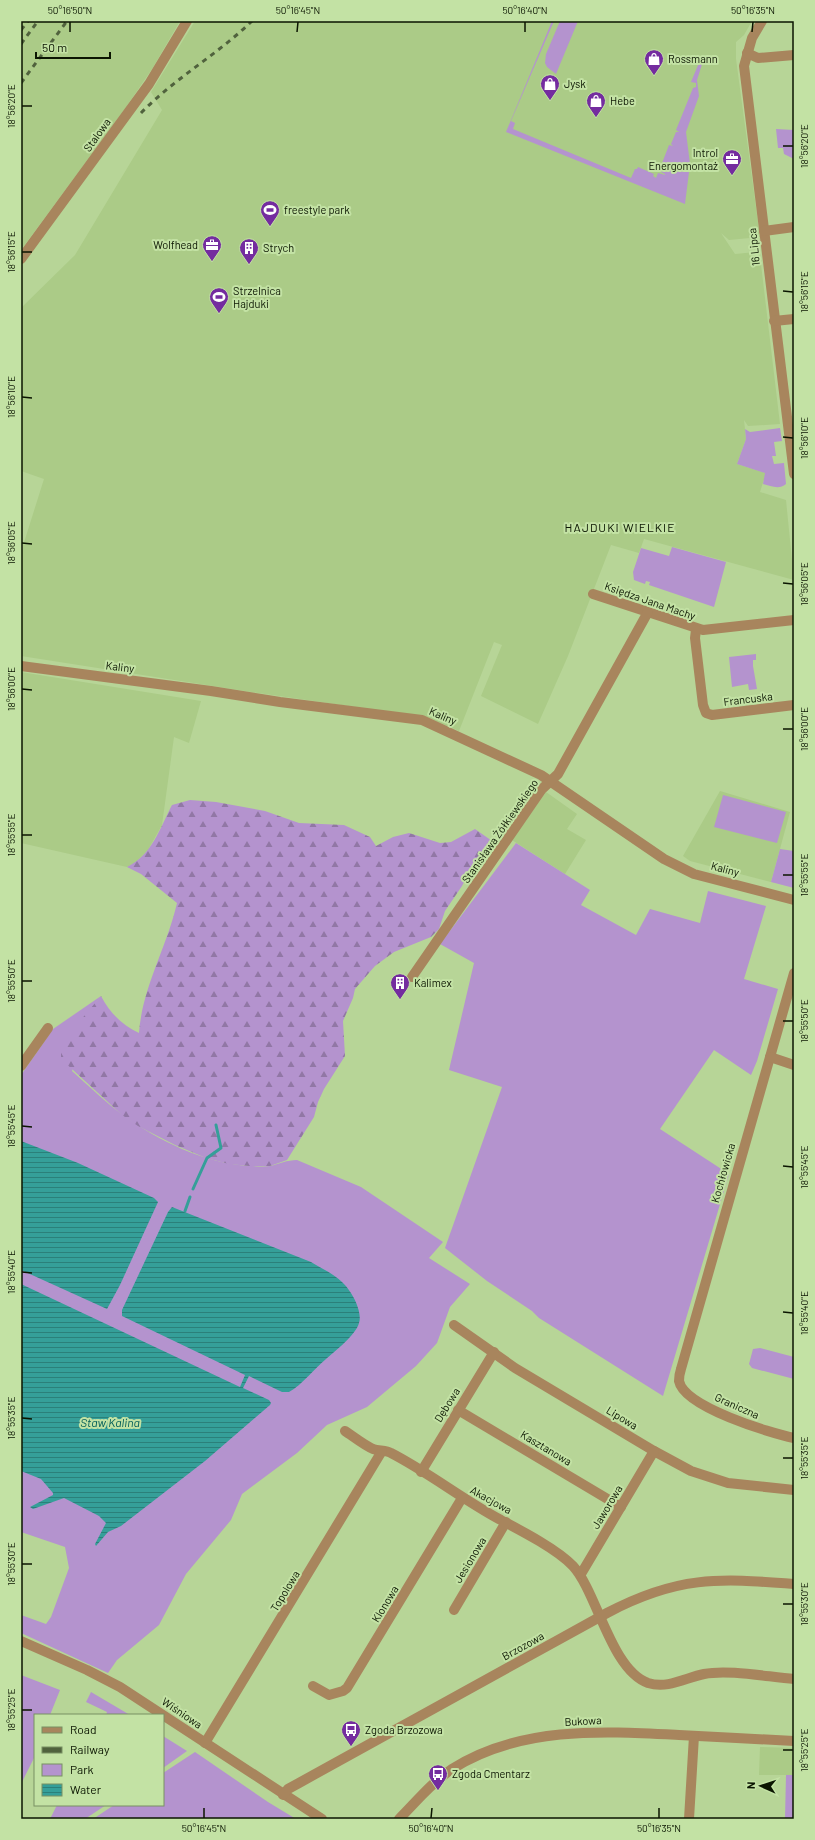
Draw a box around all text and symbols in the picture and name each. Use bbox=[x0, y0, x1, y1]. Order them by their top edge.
text: 50°16'50"N bbox=[48, 4, 92, 16]
text: 50°16'45"N bbox=[276, 4, 320, 16]
text: 50°16'40"N bbox=[502, 4, 548, 16]
text: 50°16'35"N bbox=[731, 4, 775, 16]
scale bar bbox=[36, 34, 110, 60]
text: 50 m bbox=[42, 40, 67, 54]
shop icon: Rossmann bbox=[643, 48, 665, 76]
place label: Rossmann bbox=[668, 52, 718, 65]
shop icon: Jysk bbox=[539, 73, 561, 101]
place label: Jysk bbox=[564, 77, 586, 90]
text: 18°56'20"E bbox=[5, 84, 17, 128]
shop icon: Hebe bbox=[585, 90, 607, 118]
place label: Hebe bbox=[610, 94, 635, 107]
street label: Stalowa bbox=[80, 116, 113, 154]
text: 18°56'20"E bbox=[798, 124, 810, 168]
place label: Introl Energomontaż bbox=[648, 146, 718, 172]
office icon: Introl Energomontaż bbox=[721, 148, 743, 176]
sports icon: freestyle park bbox=[259, 199, 281, 227]
place label: freestyle park bbox=[284, 203, 350, 216]
street label: 16 Lipca bbox=[745, 227, 762, 267]
text: 18°56'15"E bbox=[5, 231, 17, 273]
office icon: Wolfhead bbox=[201, 234, 223, 262]
building icon: Strych bbox=[238, 237, 260, 265]
place label: Wolfhead bbox=[153, 238, 198, 251]
place label: Strych bbox=[263, 241, 294, 254]
text: 18°56'15"E bbox=[798, 271, 810, 313]
place label: Strzelnica Hajduki bbox=[233, 284, 281, 310]
sports icon: Strzelnica Hajduki bbox=[208, 286, 230, 314]
text: 18°56'10"E bbox=[5, 376, 17, 418]
text: 18°56'10"E bbox=[798, 417, 810, 459]
district label: HAJDUKI WIELKIE bbox=[565, 520, 675, 534]
text: 18°56'05"E bbox=[5, 521, 17, 565]
text: 18°56'05"E bbox=[798, 562, 810, 606]
street label: Księdza Jana Machy bbox=[603, 579, 697, 622]
street label: Kaliny bbox=[105, 658, 135, 675]
text: 18°56'00"E bbox=[5, 667, 17, 711]
street label: Francuska bbox=[723, 689, 773, 708]
street label: Kaliny bbox=[428, 704, 459, 727]
text: 18°56'00"E bbox=[798, 707, 810, 751]
street label: Stanisława Żółkiewskiego bbox=[458, 776, 540, 885]
text: 18°55'55"E bbox=[5, 813, 17, 857]
text: 18°55'55"E bbox=[798, 853, 810, 897]
street label: Kaliny bbox=[710, 859, 741, 878]
text: 18°55'50"E bbox=[5, 959, 17, 1003]
building icon: Kalimex bbox=[389, 972, 411, 1000]
place label: Kalimex bbox=[414, 976, 452, 989]
text: 18°55'50"E bbox=[798, 999, 810, 1043]
text: 18°55'45"E bbox=[5, 1104, 17, 1148]
street label: Kochłowicka bbox=[708, 1142, 737, 1204]
text: 18°55'45"E bbox=[798, 1145, 810, 1189]
text: 18°55'40"E bbox=[5, 1250, 17, 1294]
text: 18°55'40"E bbox=[798, 1291, 810, 1335]
street label: Dębowa bbox=[431, 1385, 462, 1424]
street label: Graniczna bbox=[713, 1390, 761, 1421]
text: 18°55'35"E bbox=[5, 1396, 17, 1440]
street label: Lipowa bbox=[604, 1403, 640, 1432]
water label: Staw Kalina bbox=[80, 1415, 140, 1429]
street label: Kasztanowa bbox=[518, 1427, 574, 1468]
text: 18°55'35"E bbox=[798, 1436, 810, 1480]
street label: Jaworowa bbox=[588, 1482, 625, 1531]
street label: Akacjowa bbox=[468, 1483, 514, 1516]
street label: Jesionowa bbox=[451, 1534, 488, 1585]
text: 18°55'30"E bbox=[5, 1542, 17, 1586]
street label: Topolowa bbox=[267, 1568, 302, 1613]
text: 18°55'30"E bbox=[798, 1582, 810, 1626]
street label: Klonowa bbox=[369, 1583, 401, 1624]
street label: Brzozowa bbox=[500, 1629, 546, 1662]
text: 18°55'25"E bbox=[5, 1688, 17, 1732]
street label: Wiśniowa bbox=[160, 1694, 205, 1731]
street label: Bukowa bbox=[564, 1713, 602, 1728]
legend bbox=[34, 1714, 164, 1806]
bus stop icon: Zgoda Brzozowa bbox=[340, 1719, 362, 1747]
text: Road bbox=[70, 1722, 97, 1736]
place label: Zgoda Brzozowa bbox=[365, 1723, 443, 1736]
text: 18°55'25"E bbox=[798, 1728, 810, 1772]
text: Railway bbox=[70, 1742, 110, 1756]
text: Park bbox=[70, 1762, 94, 1776]
bus stop icon: Zgoda Cmentarz bbox=[427, 1763, 449, 1791]
north arrow bbox=[741, 1766, 781, 1806]
place label: Zgoda Cmentarz bbox=[452, 1767, 530, 1780]
text: N bbox=[744, 1781, 757, 1789]
text: Water bbox=[70, 1782, 102, 1796]
text: 50°16'45"N bbox=[182, 1822, 226, 1834]
text: 50°16'40"N bbox=[408, 1822, 454, 1834]
text: 50°16'35"N bbox=[637, 1822, 681, 1834]

